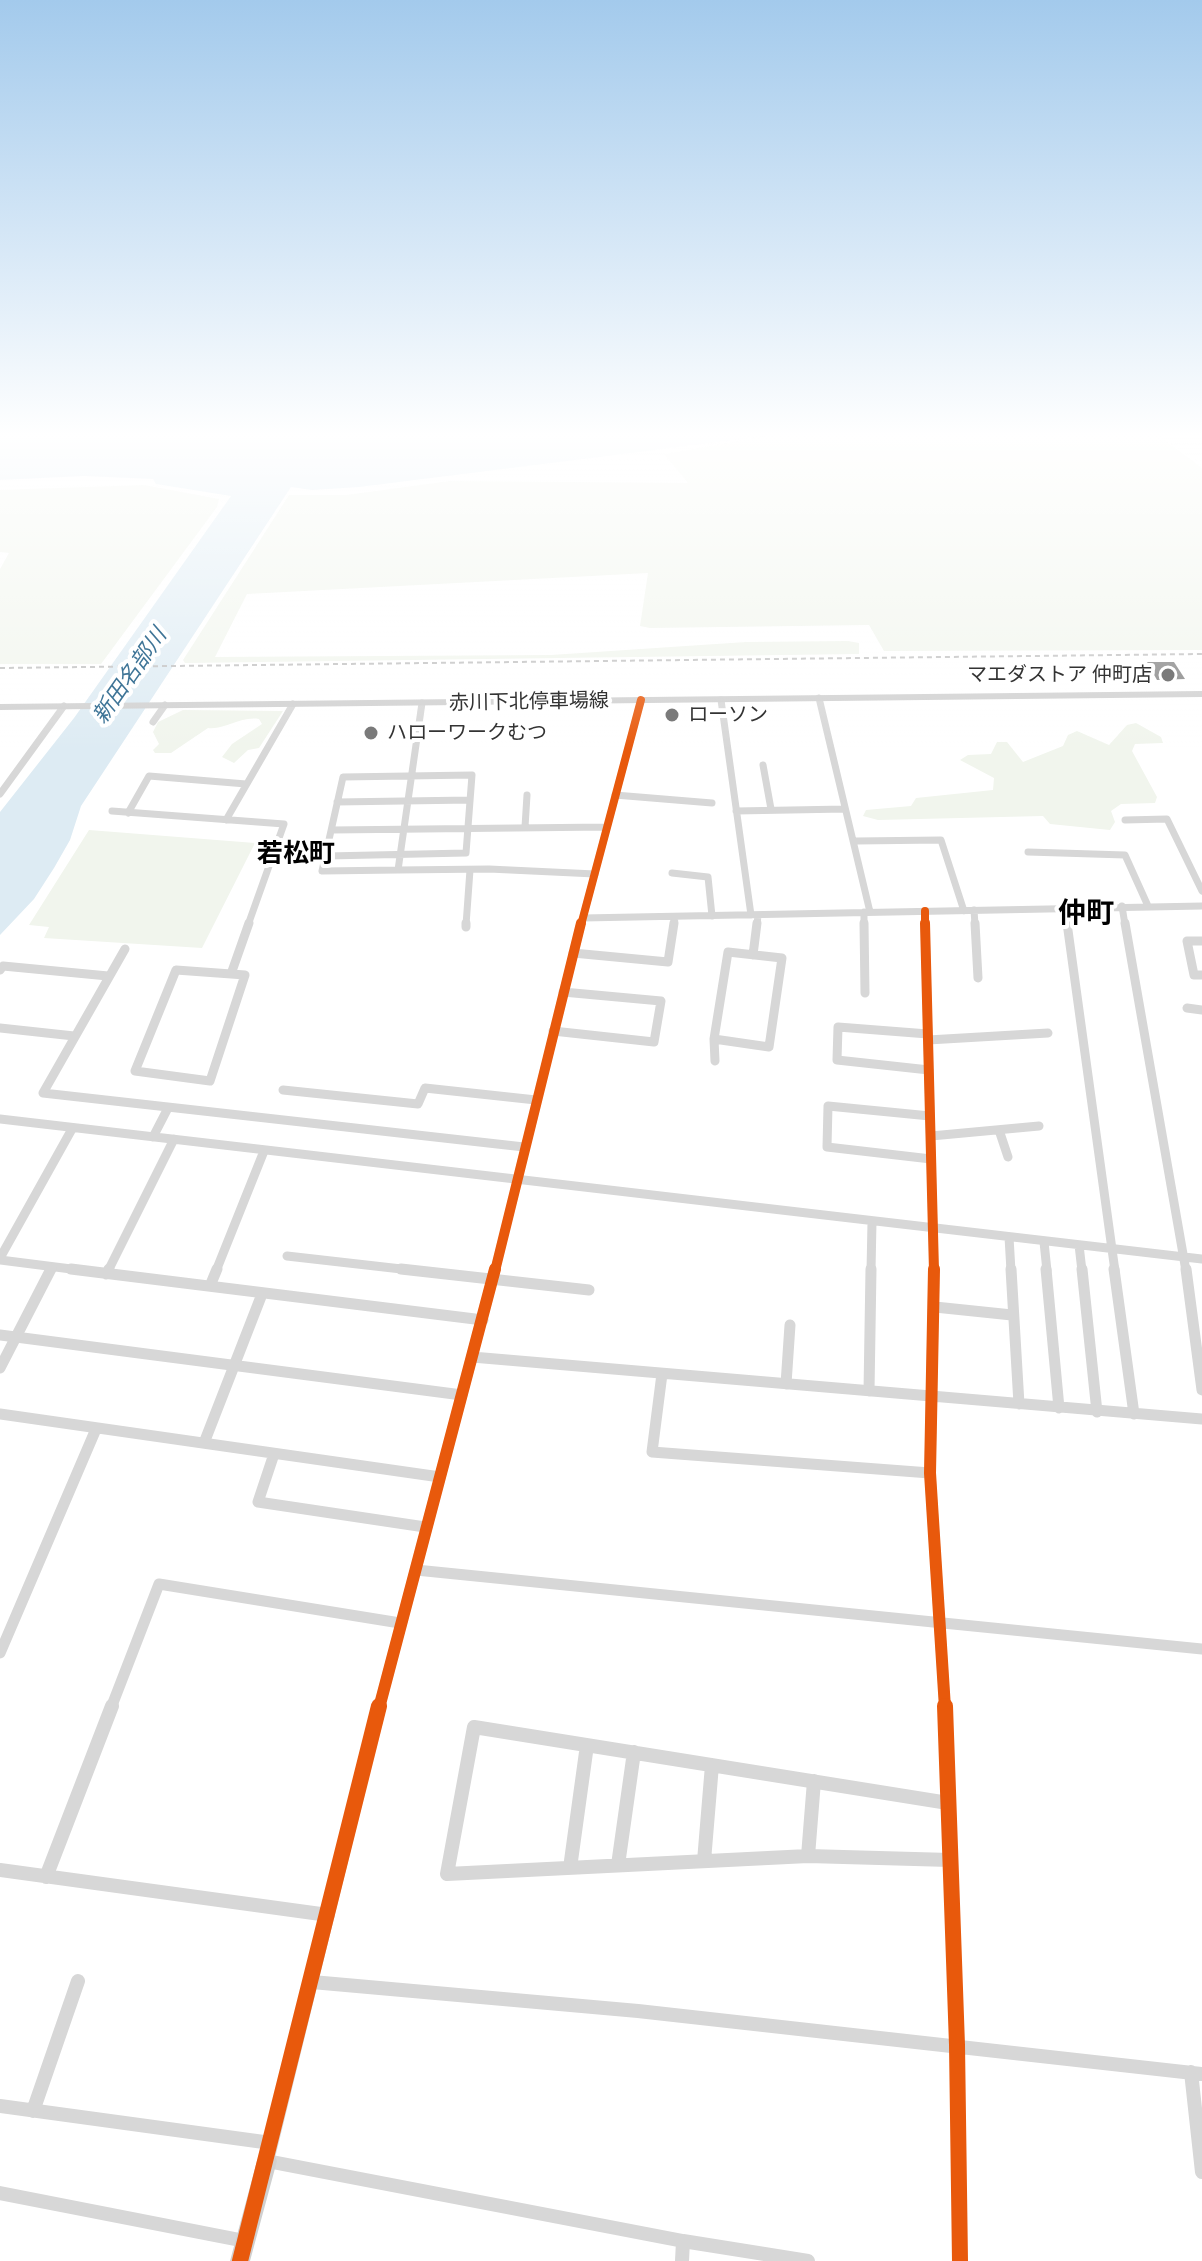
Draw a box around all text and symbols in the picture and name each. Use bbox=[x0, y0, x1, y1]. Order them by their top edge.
water label: 新田名部川 bbox=[88, 623, 172, 729]
place label: マエダストア 仲町店 bbox=[967, 663, 1152, 687]
marker: マエダストア 仲町店 bbox=[1159, 666, 1177, 684]
street label: 赤川下北停車場線 bbox=[449, 689, 609, 715]
place label: ローソン bbox=[688, 703, 768, 727]
marker: ローソン bbox=[663, 706, 681, 724]
place label: ハローワークむつ bbox=[387, 721, 547, 745]
marker: ハローワークむつ bbox=[362, 724, 380, 742]
district label: 若松町 bbox=[257, 838, 335, 870]
district label: 仲町 bbox=[1058, 897, 1114, 931]

